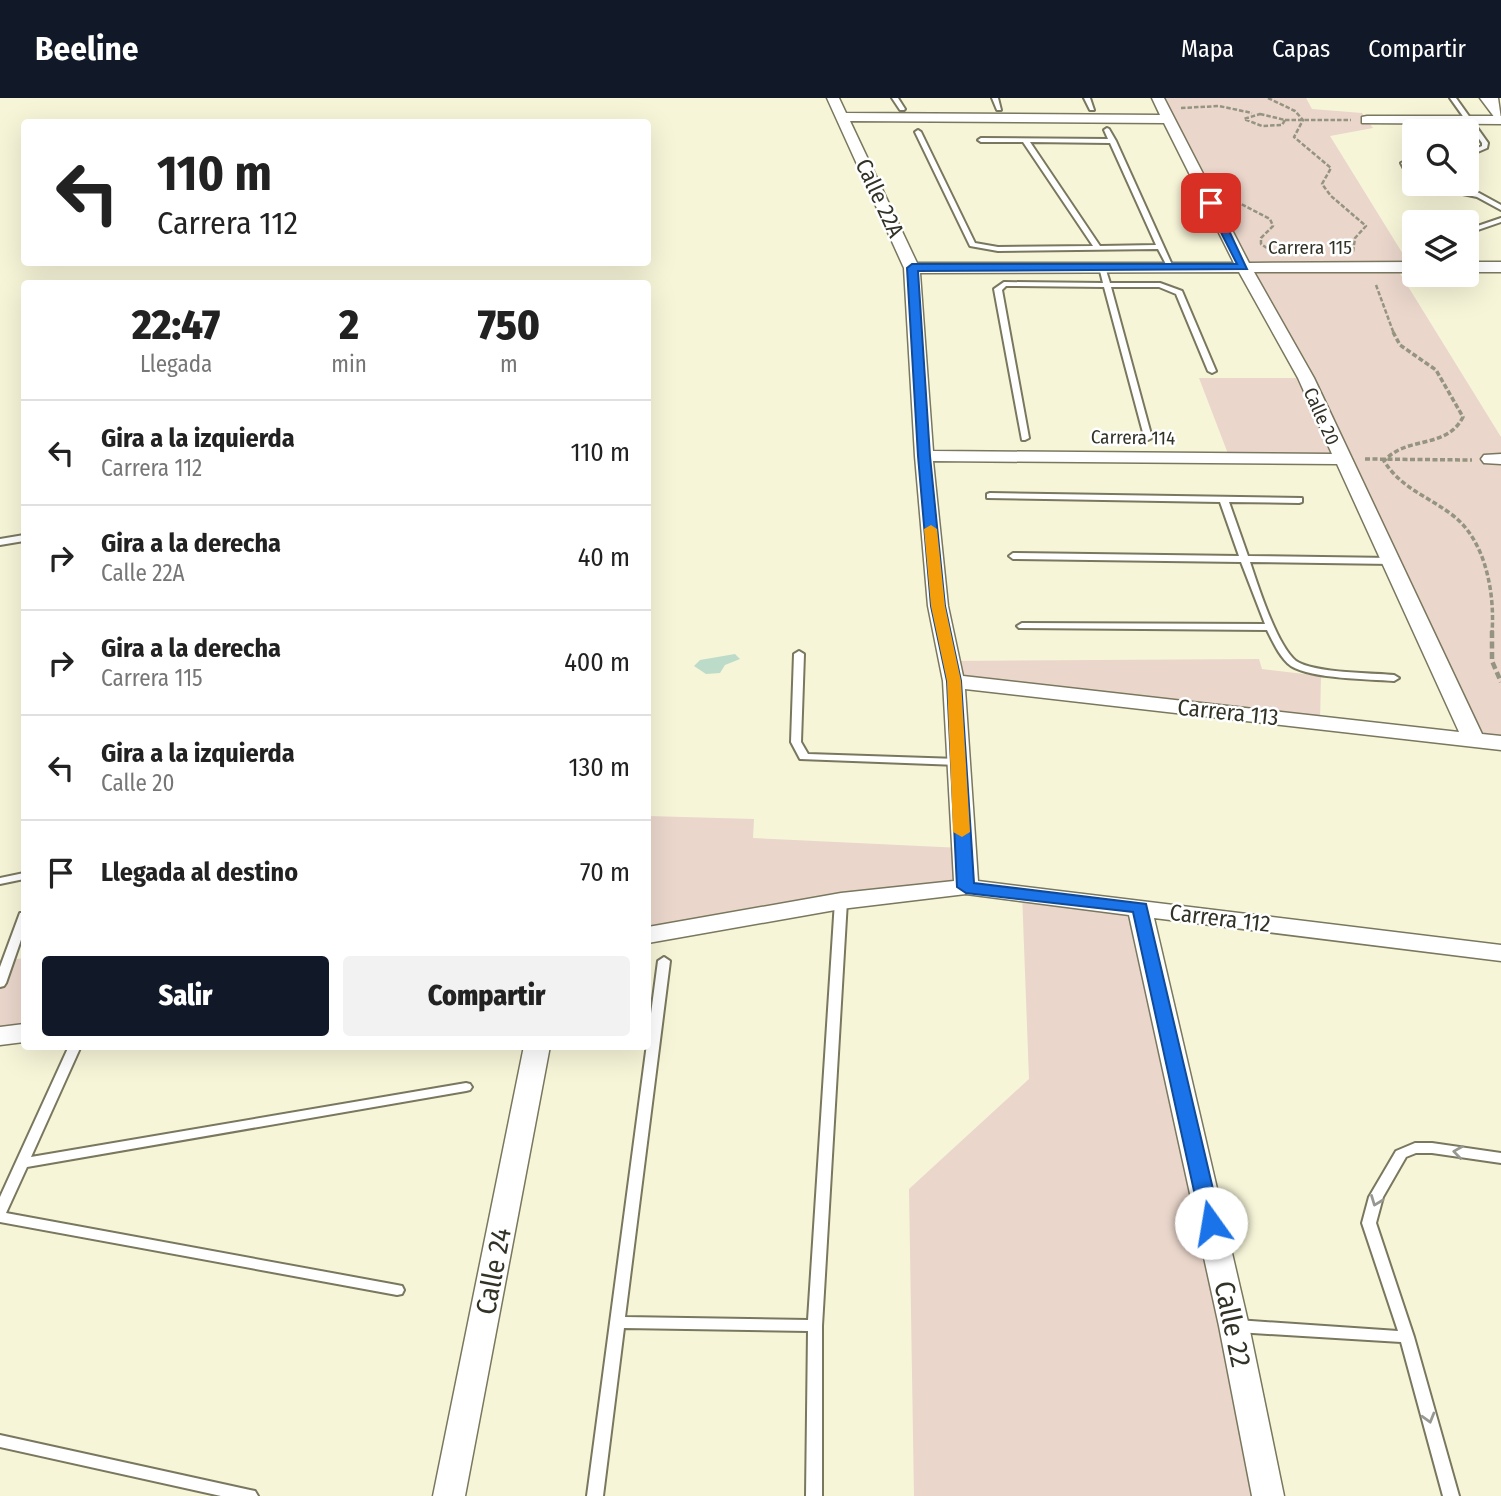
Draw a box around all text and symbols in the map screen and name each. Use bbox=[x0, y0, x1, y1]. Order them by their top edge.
text: Beeline bbox=[35, 29, 139, 69]
text: Mapa bbox=[1181, 35, 1234, 63]
text: Capas bbox=[1272, 35, 1330, 63]
text: Compartir bbox=[1368, 35, 1466, 63]
map controls bbox=[1402, 119, 1479, 287]
button: search bbox=[1402, 119, 1479, 196]
text: 110 m bbox=[157, 144, 272, 203]
icon: left bbox=[42, 147, 133, 238]
street label: Calle 22A bbox=[850, 154, 910, 242]
pin bbox=[1181, 173, 1241, 233]
icon: arrive bbox=[1192, 184, 1230, 222]
text: Carrera 112 bbox=[157, 204, 298, 242]
button: layers bbox=[1402, 210, 1479, 287]
street label: Carrera 115 bbox=[1268, 236, 1352, 259]
text: 22:47 bbox=[132, 300, 220, 350]
text: 2 bbox=[339, 300, 359, 350]
text: 750 bbox=[478, 300, 540, 350]
text: Llegada bbox=[140, 350, 212, 378]
text: min bbox=[331, 350, 367, 378]
text: m bbox=[500, 350, 518, 378]
street label: Calle 20 bbox=[1299, 384, 1344, 449]
text: Gira a la izquierda bbox=[101, 423, 295, 454]
street label: Carrera 114 bbox=[1091, 425, 1175, 450]
icon: left bbox=[42, 434, 80, 472]
text: 110 m bbox=[570, 437, 630, 468]
text: Carrera 112 bbox=[101, 454, 202, 482]
text: Gira a la derecha bbox=[101, 528, 281, 559]
icon: right bbox=[42, 539, 80, 577]
text: 40 m bbox=[578, 542, 630, 573]
text: Calle 22A bbox=[101, 559, 185, 587]
text: Gira a la derecha bbox=[101, 633, 281, 664]
icon: right bbox=[42, 644, 80, 682]
text: 400 m bbox=[564, 647, 630, 678]
text: Carrera 115 bbox=[101, 664, 203, 692]
street label: Carrera 113 bbox=[1176, 693, 1280, 731]
text: Gira a la izquierda bbox=[101, 738, 295, 769]
icon: left bbox=[42, 749, 80, 787]
text: 130 m bbox=[568, 752, 630, 783]
text: Calle 20 bbox=[101, 769, 174, 797]
icon: arrive bbox=[42, 854, 80, 892]
text: Llegada al destino bbox=[101, 857, 298, 888]
text: 70 m bbox=[580, 857, 630, 888]
street label: Carrera 112 bbox=[1168, 898, 1272, 938]
button: Salir bbox=[42, 956, 329, 1036]
button: Compartir bbox=[343, 956, 630, 1036]
one-way arrow bbox=[1452, 1145, 1464, 1160]
position arrow bbox=[1174, 1186, 1248, 1260]
one-way arrow bbox=[1371, 1195, 1385, 1207]
street label: Calle 24 bbox=[469, 1225, 518, 1317]
street label: Calle 22 bbox=[1207, 1278, 1258, 1370]
one-way arrow bbox=[1421, 1412, 1436, 1424]

